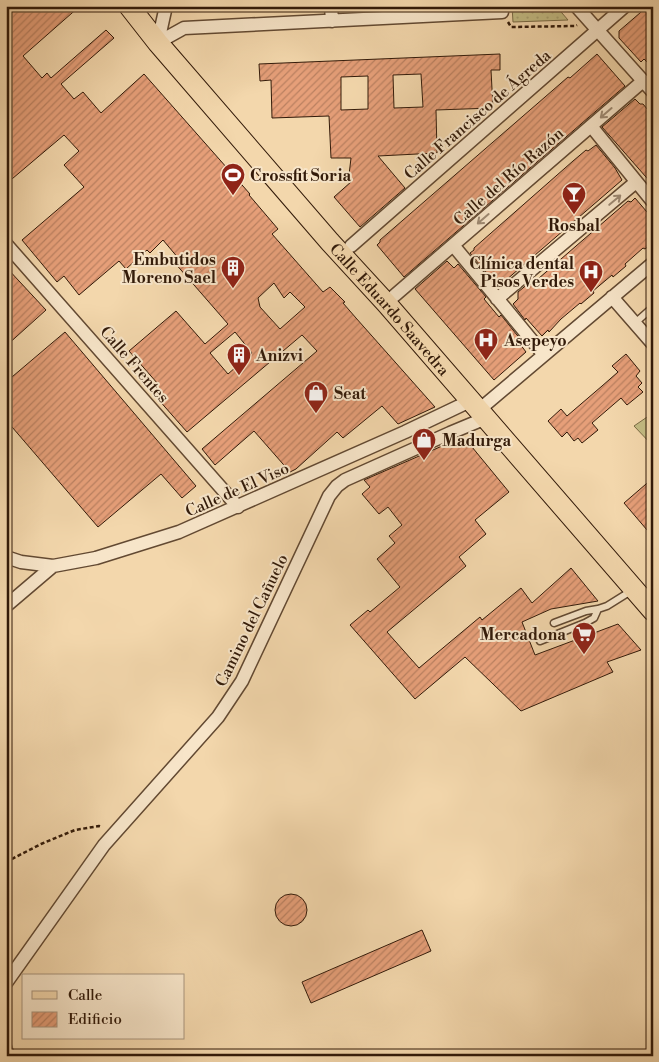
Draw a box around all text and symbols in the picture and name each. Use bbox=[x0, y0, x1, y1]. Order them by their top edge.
street label: Calle Francisco de Ágreda bbox=[399, 43, 556, 184]
one-way arrow bbox=[600, 107, 613, 118]
street label: Calle del Río Razón bbox=[449, 123, 568, 230]
sports icon: Crossfit Soria bbox=[220, 162, 246, 196]
place label: Crossfit Soria bbox=[250, 166, 352, 186]
bar icon: Rosbal bbox=[561, 181, 587, 215]
one-way arrow bbox=[608, 194, 621, 206]
one-way arrow bbox=[477, 213, 490, 224]
place label: Rosbal bbox=[548, 216, 601, 236]
street label: Calle Eduardo Saavedra bbox=[325, 239, 454, 381]
place label: Embutidos Moreno Sael bbox=[122, 250, 217, 288]
place label: Clínica dental Pisos Verdes bbox=[469, 254, 575, 292]
building icon: Embutidos Moreno Sael bbox=[220, 255, 246, 289]
hospital icon: Clínica dental Pisos Verdes bbox=[578, 259, 604, 293]
street label: Calle Frentes bbox=[95, 322, 173, 407]
hospital icon: Asepeyo bbox=[473, 327, 499, 361]
place label: Asepeyo bbox=[503, 331, 567, 351]
building icon: Anizvi bbox=[226, 342, 252, 376]
place label: Anizvi bbox=[255, 346, 303, 366]
shop icon: Seat bbox=[303, 380, 329, 414]
place label: Seat bbox=[334, 384, 366, 404]
shop icon: Madurga bbox=[411, 427, 437, 461]
place label: Madurga bbox=[442, 431, 512, 451]
street label: Calle de El Viso bbox=[183, 458, 292, 522]
street label: Camino del Cañuelo bbox=[211, 551, 293, 690]
supermarket icon: Mercadona bbox=[571, 621, 597, 655]
place label: Mercadona bbox=[480, 625, 566, 645]
legend bbox=[22, 974, 185, 1040]
text: Calle bbox=[68, 986, 102, 1005]
text: Edificio bbox=[68, 1010, 122, 1029]

